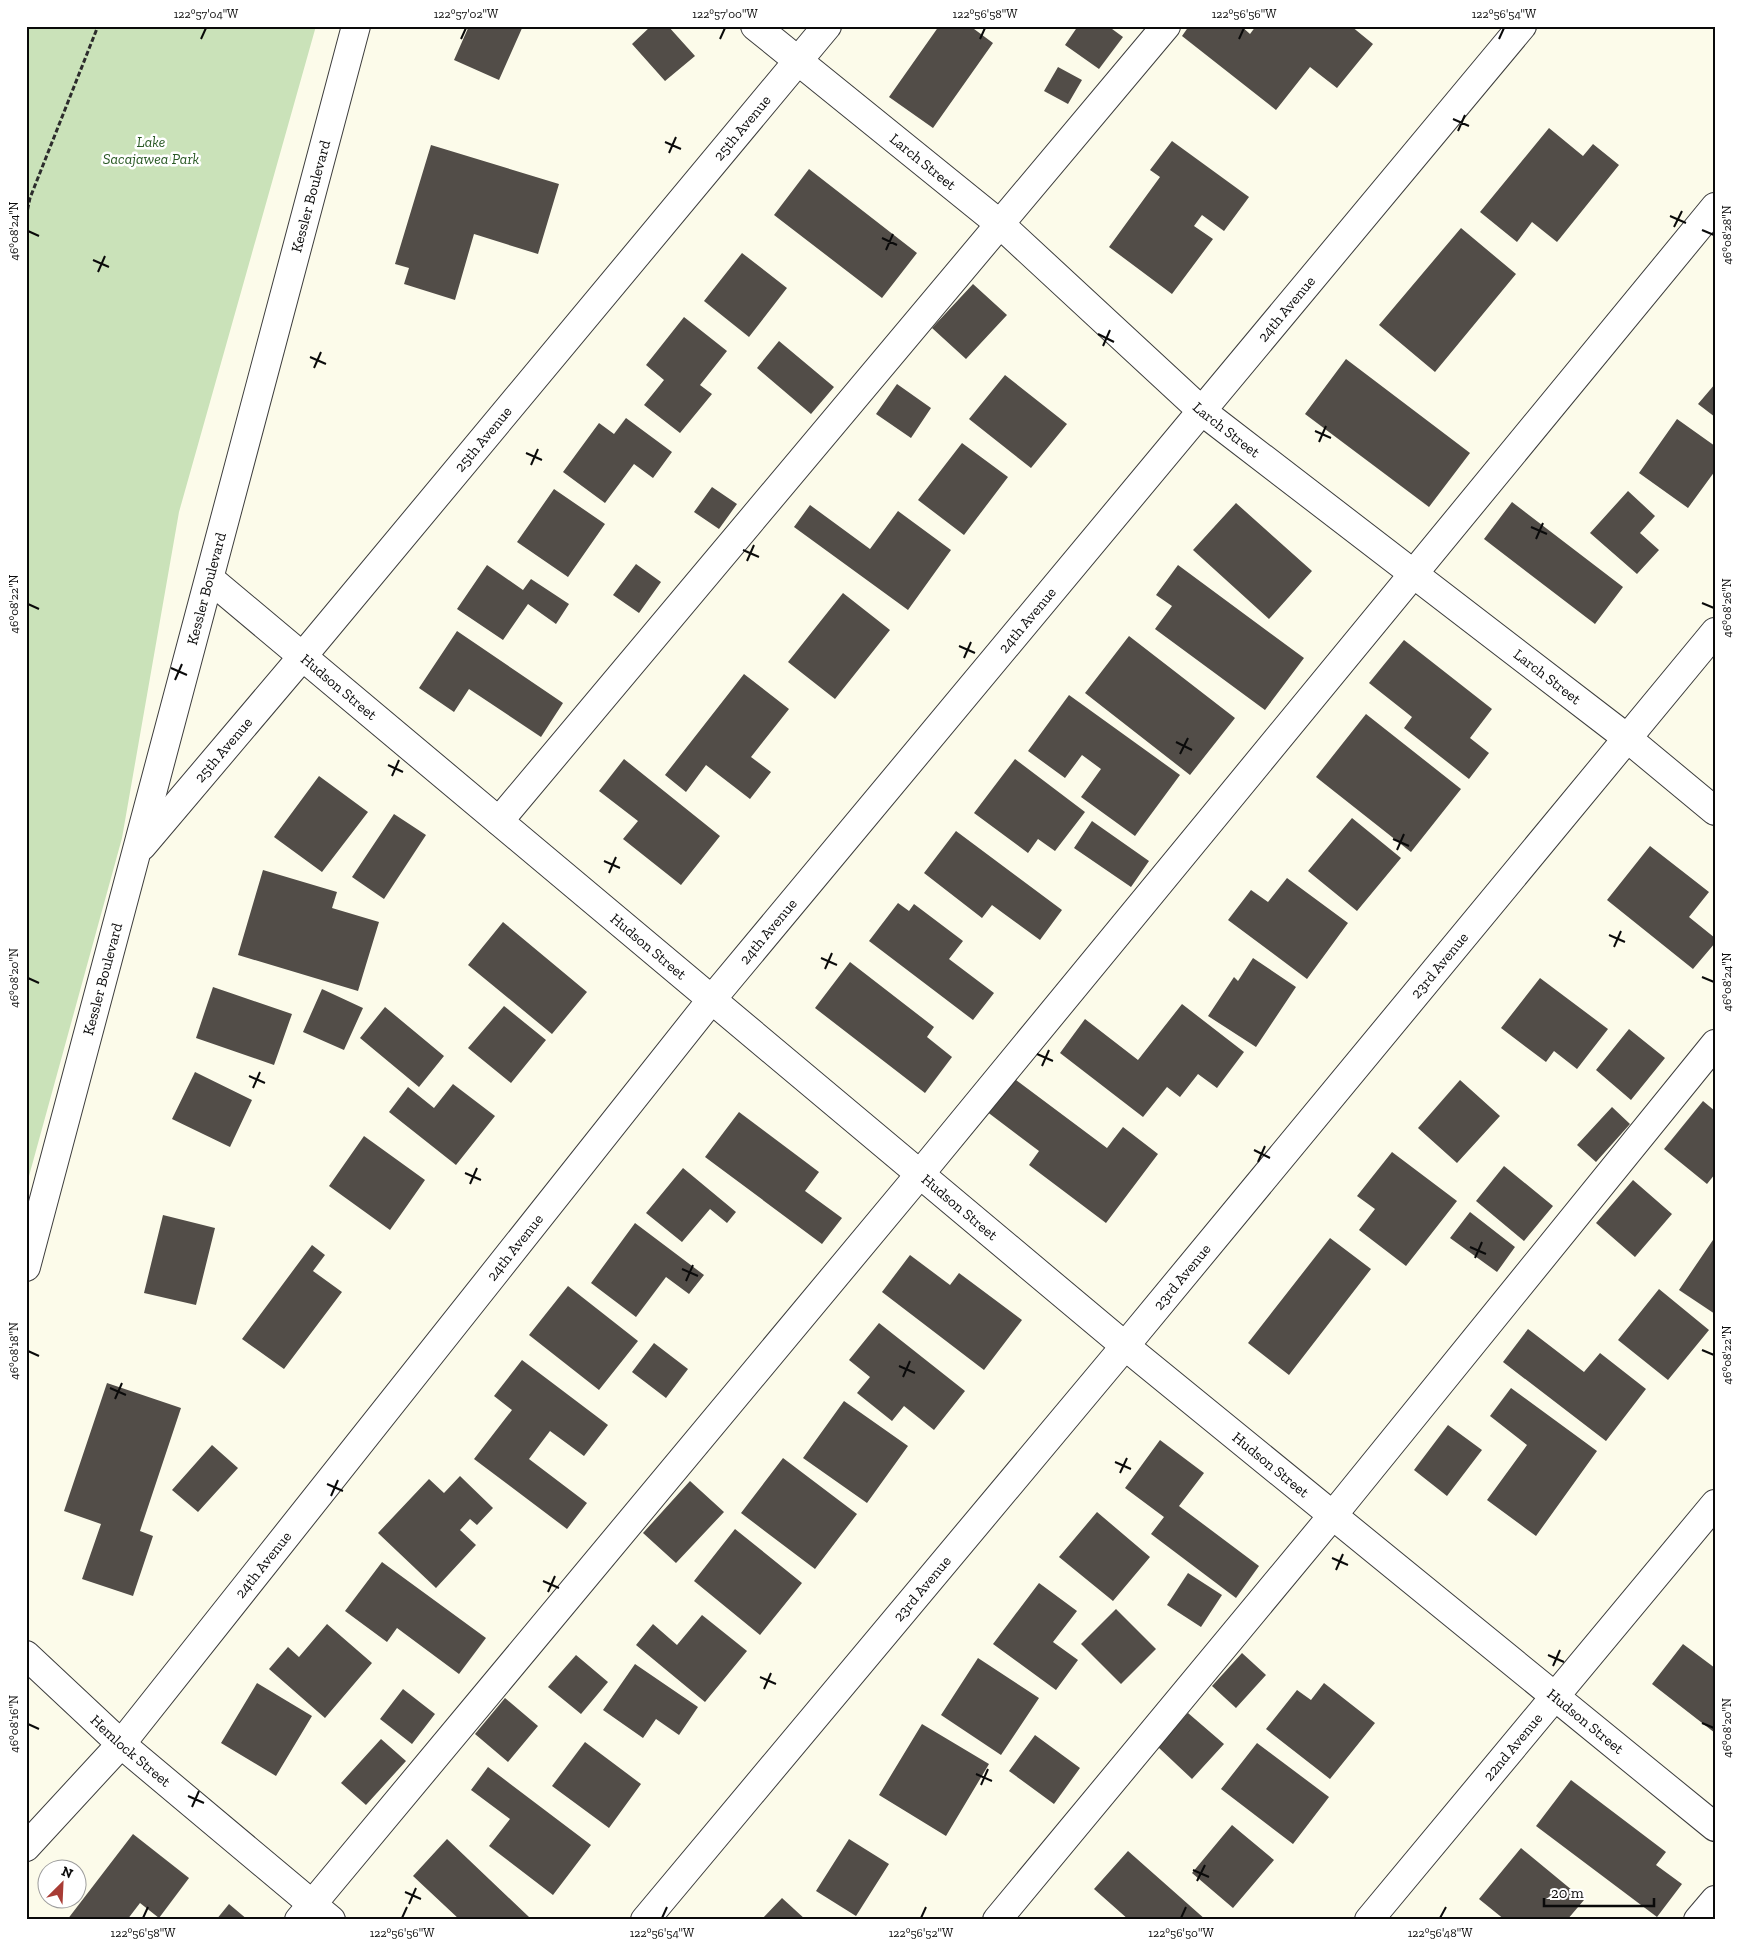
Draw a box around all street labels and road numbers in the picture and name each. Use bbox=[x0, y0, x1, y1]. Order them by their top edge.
street label: 25th Avenue bbox=[710, 91, 775, 164]
street label: Larch Street bbox=[886, 130, 960, 194]
street label: Kessler Boulevard bbox=[287, 137, 334, 254]
street label: 24th Avenue bbox=[1254, 272, 1319, 345]
street label: Larch Street bbox=[1189, 398, 1264, 462]
street label: 25th Avenue bbox=[451, 403, 516, 476]
street label: Kessler Boulevard bbox=[183, 530, 230, 647]
street label: 24th Avenue bbox=[995, 584, 1060, 657]
street label: Larch Street bbox=[1510, 645, 1585, 708]
street label: Hudson Street bbox=[297, 650, 381, 724]
street label: 25th Avenue bbox=[191, 714, 256, 786]
street label: 24th Avenue bbox=[736, 895, 801, 968]
street label: Hudson Street bbox=[607, 909, 690, 984]
street label: Kessler Boulevard bbox=[79, 920, 126, 1037]
street label: 23rd Avenue bbox=[1407, 929, 1472, 1002]
street label: Hudson Street bbox=[918, 1170, 1001, 1245]
street label: 24th Avenue bbox=[483, 1210, 547, 1284]
street label: 23rd Avenue bbox=[1150, 1240, 1215, 1313]
street label: Hudson Street bbox=[1229, 1428, 1313, 1502]
street label: 24th Avenue bbox=[231, 1528, 295, 1602]
street label: 23rd Avenue bbox=[890, 1552, 955, 1625]
street label: Hudson Street bbox=[1543, 1685, 1628, 1758]
street label: 22nd Avenue bbox=[1479, 1709, 1546, 1785]
street label: Hemlock Street bbox=[87, 1711, 175, 1791]

